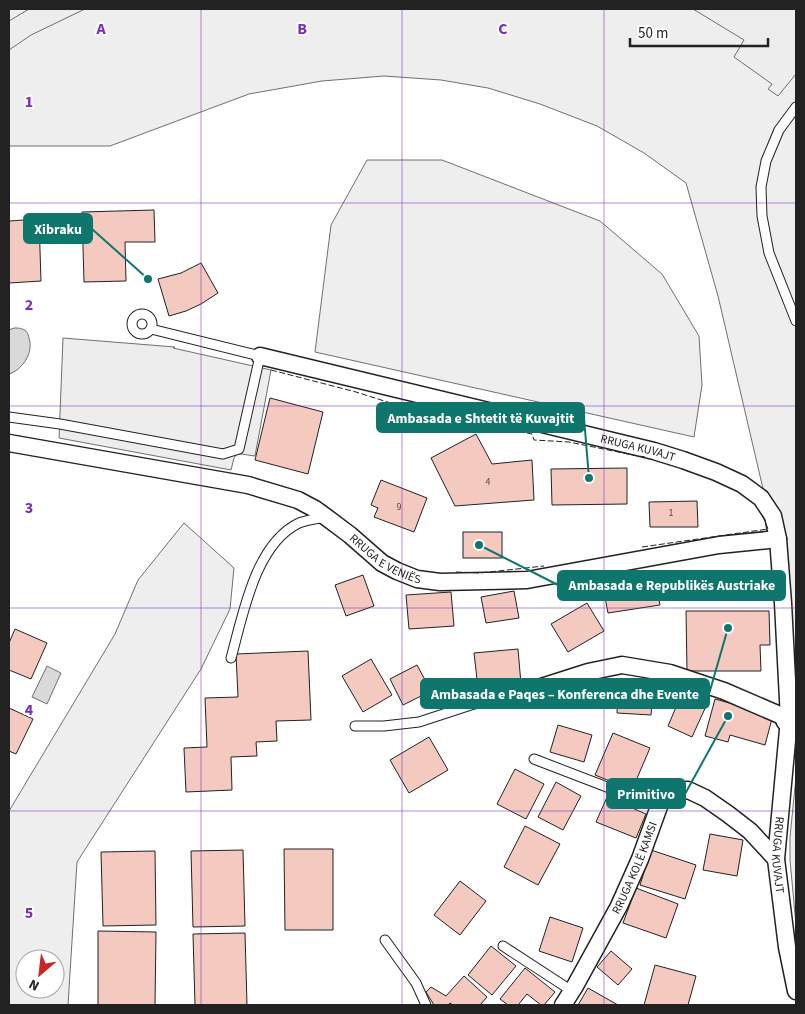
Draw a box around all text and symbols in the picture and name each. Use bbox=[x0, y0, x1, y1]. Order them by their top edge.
scale bar bbox=[630, 15, 768, 47]
text: A bbox=[95, 18, 106, 40]
text: B bbox=[297, 18, 307, 40]
text: C bbox=[498, 18, 508, 40]
text: 50 m bbox=[638, 23, 668, 44]
text: 1 bbox=[25, 91, 33, 113]
callout: Xibraku bbox=[24, 214, 92, 243]
text: Xibraku bbox=[34, 220, 82, 240]
text: 2 bbox=[25, 294, 33, 316]
callout: Ambasada e Shtetit të Kuvajtit bbox=[377, 403, 584, 432]
text: Ambasada e Shtetit të Kuvajtit bbox=[387, 409, 575, 429]
street label: RRUGA KUVAJT bbox=[599, 430, 678, 466]
house number: 4 bbox=[486, 475, 491, 489]
text: 3 bbox=[25, 497, 33, 519]
house number: 9 bbox=[397, 500, 402, 514]
house number: 1 bbox=[669, 506, 674, 520]
street label: RRUGA E VENIËS bbox=[346, 530, 422, 588]
callout: Ambasada e Republikës Austriake bbox=[558, 571, 785, 600]
text: Ambasada e Republikës Austriake bbox=[568, 576, 775, 596]
callout: Ambasada e Paqes – Konferenca dhe Evente bbox=[421, 679, 709, 708]
text: Ambasada e Paqes – Konferenca dhe Evente bbox=[430, 685, 699, 705]
text: 4 bbox=[25, 699, 34, 721]
callout: Primitivo bbox=[607, 779, 685, 808]
text: Primitivo bbox=[617, 785, 675, 805]
street label: RRUGA KUVAJT bbox=[767, 816, 789, 895]
street label: RRUGA KOLË KAMSI bbox=[608, 819, 661, 917]
text: 5 bbox=[25, 902, 33, 924]
north arrow bbox=[15, 949, 65, 999]
text: N bbox=[26, 974, 43, 996]

